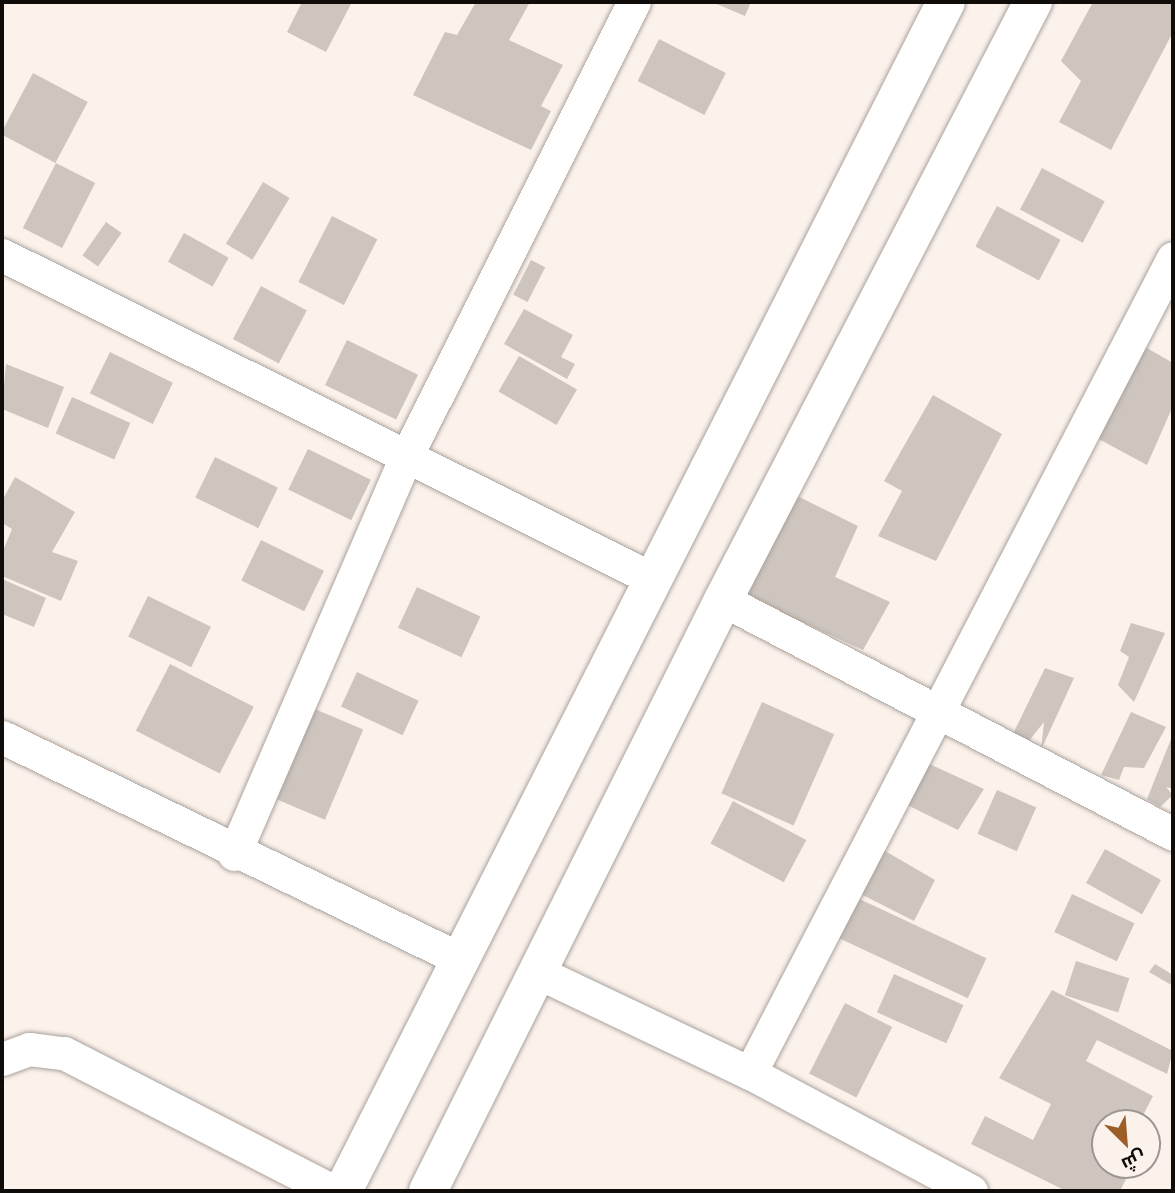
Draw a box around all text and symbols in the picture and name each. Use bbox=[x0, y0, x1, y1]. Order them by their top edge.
north arrow bbox=[1091, 1109, 1161, 1179]
text: ش bbox=[1118, 1145, 1150, 1177]

